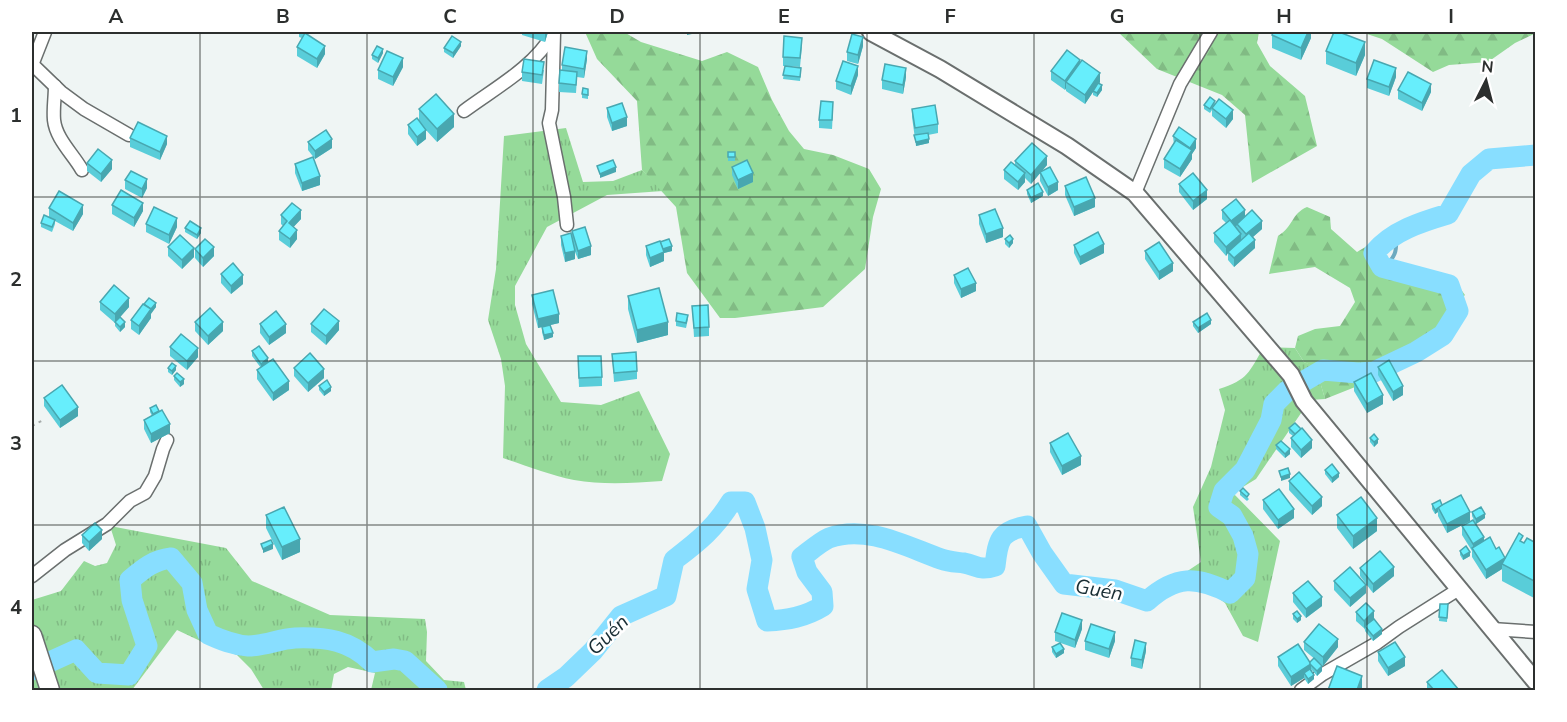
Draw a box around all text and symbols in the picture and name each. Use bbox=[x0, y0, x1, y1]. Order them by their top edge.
text: A bbox=[109, 3, 124, 30]
text: B bbox=[276, 3, 290, 30]
text: C bbox=[443, 3, 457, 30]
text: D bbox=[609, 3, 625, 30]
text: E bbox=[778, 3, 790, 30]
text: F bbox=[944, 3, 956, 30]
text: G bbox=[1110, 3, 1124, 30]
text: H bbox=[1276, 3, 1292, 30]
text: I bbox=[1448, 3, 1454, 30]
north arrow bbox=[1456, 51, 1516, 111]
text: N bbox=[1480, 56, 1495, 79]
text: 1 bbox=[10, 102, 22, 129]
text: 2 bbox=[10, 266, 22, 293]
text: 3 bbox=[10, 430, 22, 457]
water label: Guén bbox=[1073, 573, 1125, 607]
text: 4 bbox=[10, 594, 22, 621]
water label: Guén bbox=[581, 609, 635, 661]

